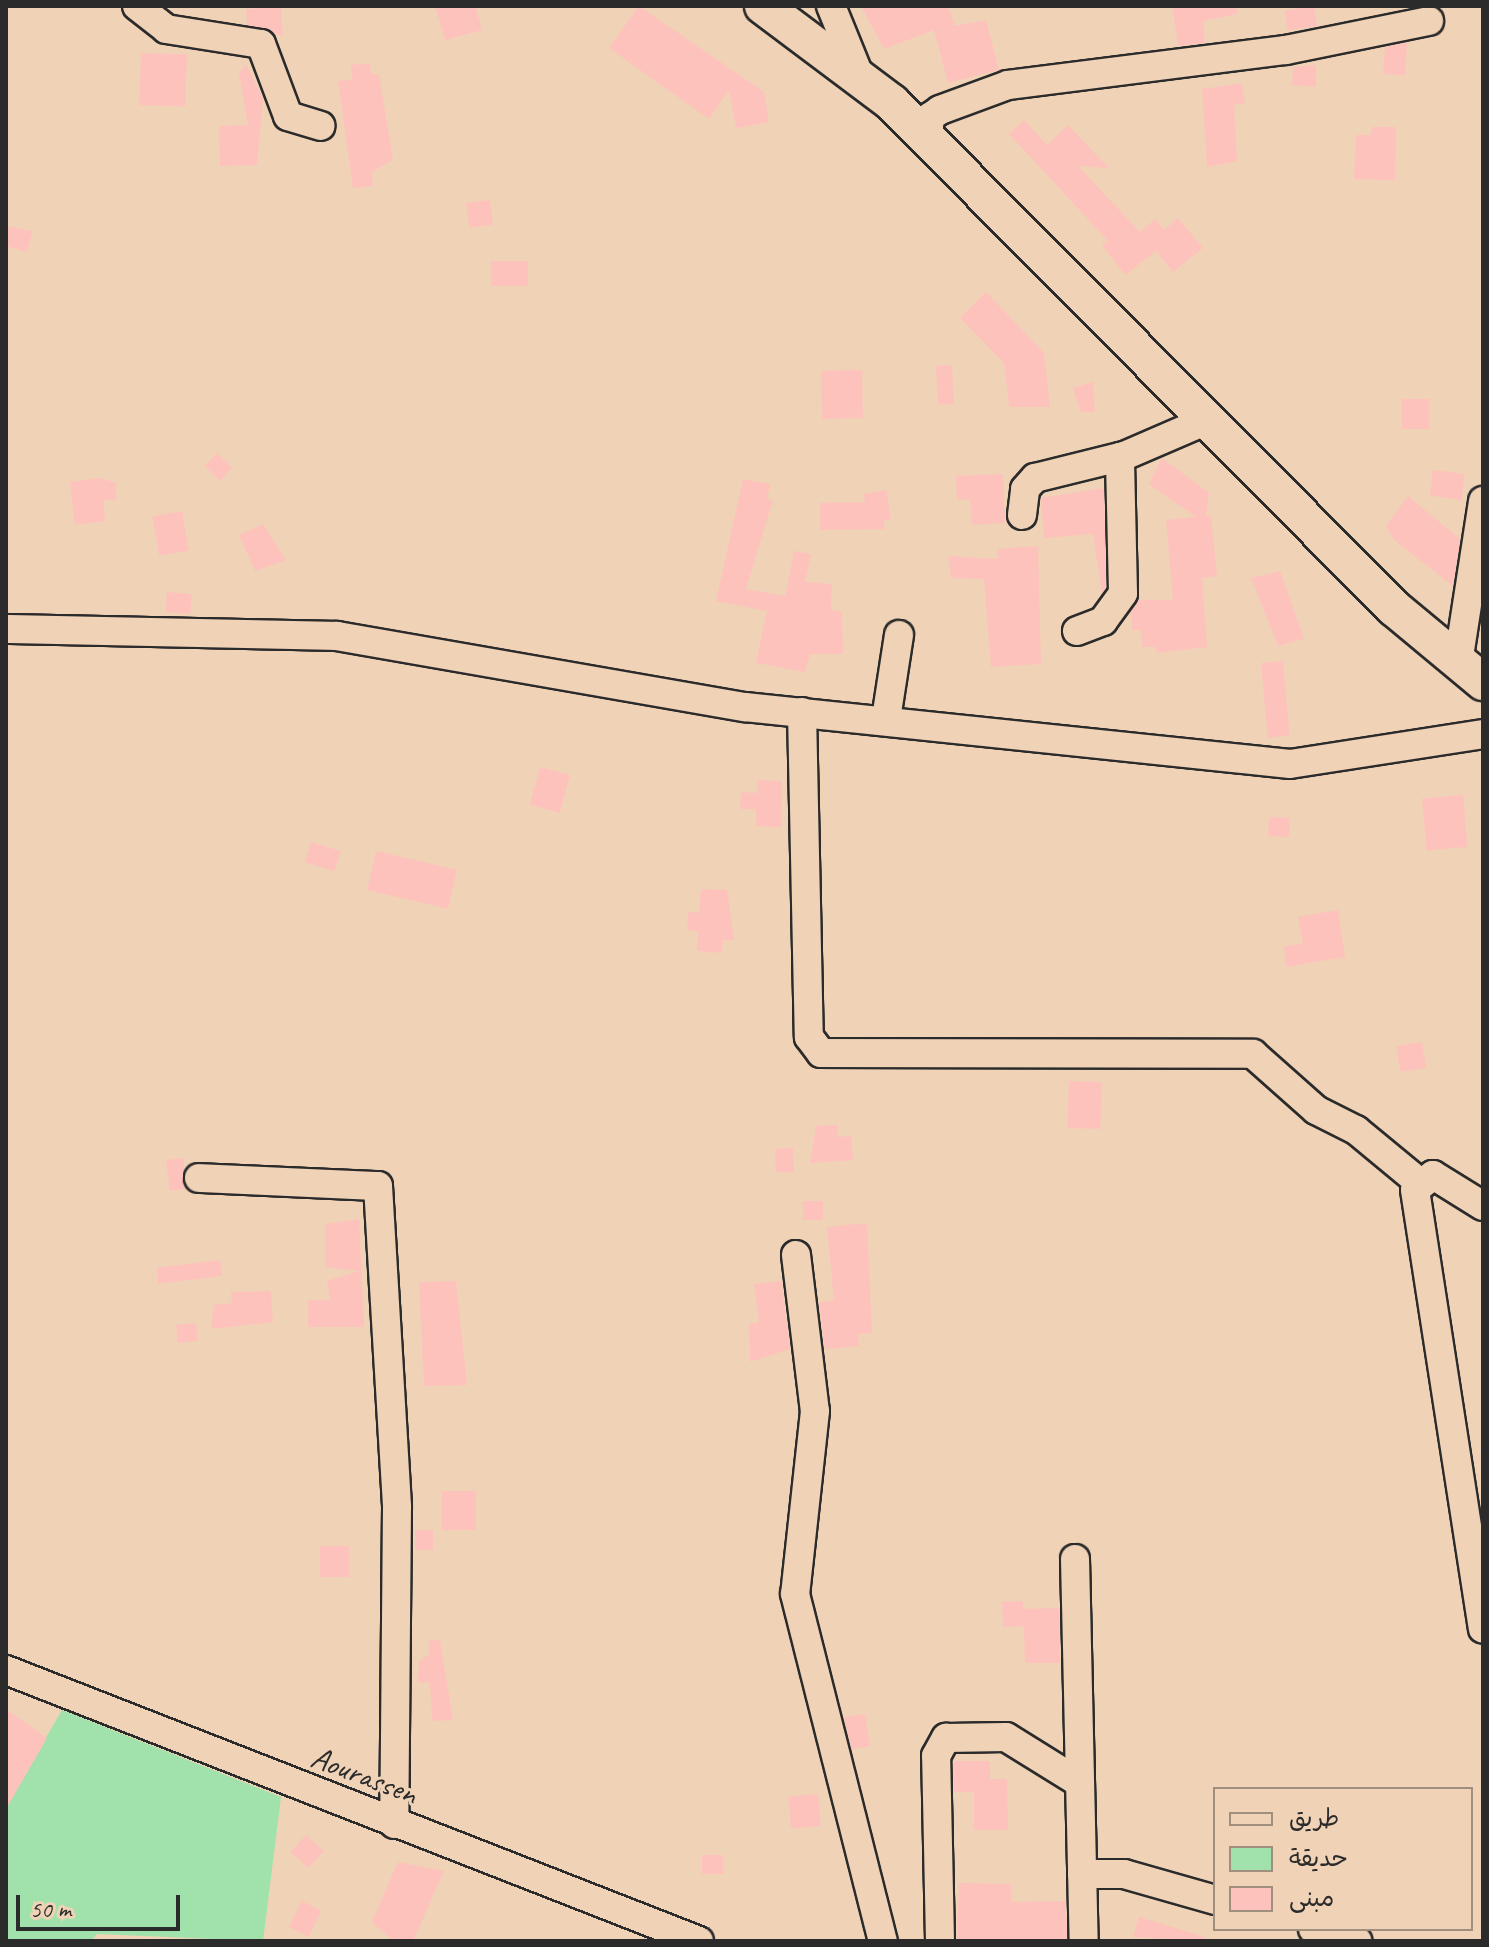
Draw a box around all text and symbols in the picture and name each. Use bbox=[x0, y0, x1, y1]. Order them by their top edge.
street label: Aourassen bbox=[306, 1738, 422, 1814]
legend bbox=[1213, 1787, 1473, 1931]
text: طريق bbox=[1289, 1803, 1339, 1833]
text: حديقة bbox=[1289, 1843, 1348, 1873]
scale bar bbox=[20, 1879, 184, 1929]
text: مبنى bbox=[1289, 1883, 1334, 1913]
text: 50 m bbox=[30, 1894, 71, 1924]

